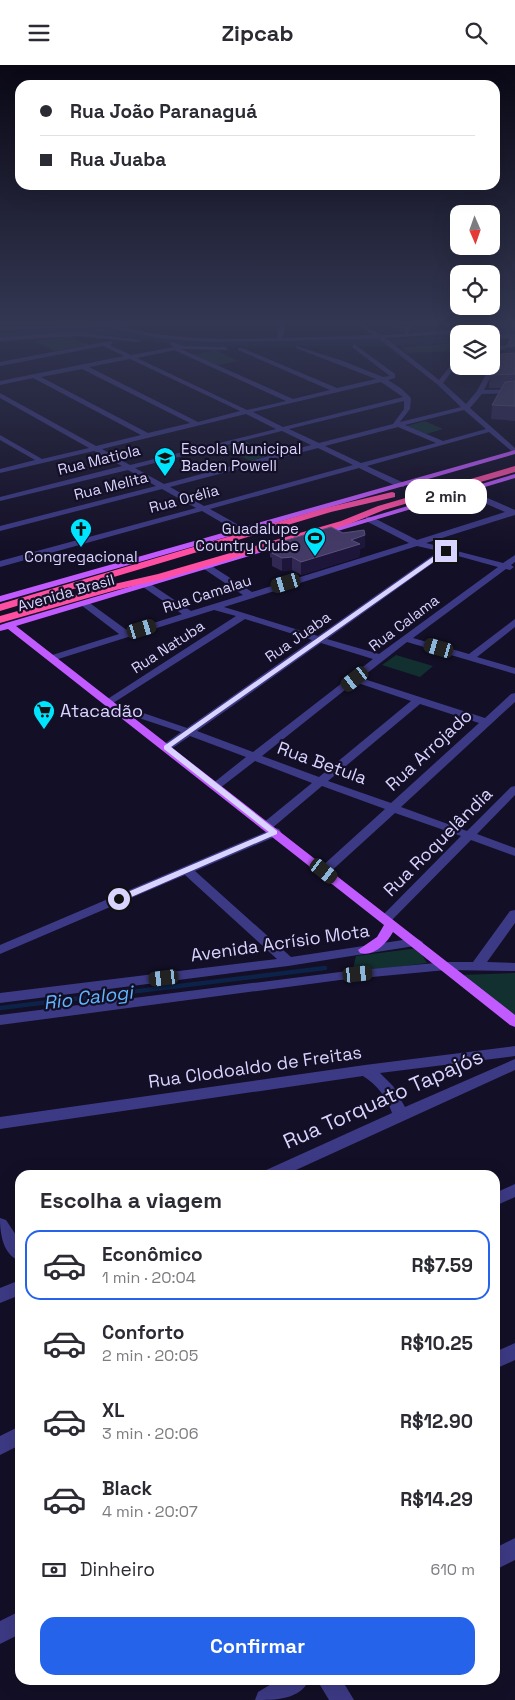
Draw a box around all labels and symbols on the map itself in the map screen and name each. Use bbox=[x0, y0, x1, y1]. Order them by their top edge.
north arrow bbox=[450, 205, 500, 255]
place label: Escola Municipal Baden Powell bbox=[181, 439, 301, 475]
street label: Rua Matiola bbox=[56, 440, 142, 479]
school or university icon: Escola Municipal Baden Powell bbox=[153, 446, 177, 477]
street label: Rua Melita bbox=[72, 467, 150, 504]
callout: 2 min bbox=[405, 479, 487, 513]
street label: Rua Orélia bbox=[147, 480, 221, 517]
church icon: Congregacional bbox=[69, 517, 93, 548]
place label: Guadalupe Country Clube bbox=[195, 519, 299, 555]
sports icon: Guadalupe Country Clube bbox=[303, 526, 327, 557]
route end bbox=[435, 540, 457, 562]
place label: Congregacional bbox=[24, 547, 138, 566]
street label: Avenida Brasil bbox=[15, 570, 117, 615]
street label: Rua Camalau bbox=[160, 570, 254, 617]
car bbox=[269, 571, 302, 595]
street label: Rua Calama bbox=[365, 590, 443, 655]
street label: Rua Juaba bbox=[261, 607, 334, 666]
street label: Rua Natuba bbox=[127, 616, 208, 677]
car bbox=[125, 617, 158, 641]
car bbox=[422, 637, 455, 659]
car bbox=[338, 664, 371, 694]
supermarket icon: Atacadão bbox=[32, 699, 56, 730]
place label: Atacadão bbox=[60, 699, 143, 722]
street label: Rua Arrojado bbox=[381, 704, 477, 796]
street label: Rua Betula bbox=[274, 736, 370, 789]
street label: Rua Roquelândia bbox=[378, 782, 497, 901]
car bbox=[307, 856, 340, 886]
route start bbox=[108, 888, 130, 910]
street label: Avenida Acrísio Mota bbox=[189, 919, 371, 966]
car bbox=[342, 965, 373, 983]
car bbox=[148, 969, 179, 987]
water label: Rio Calogi bbox=[42, 979, 136, 1015]
street label: Rua Clodoaldo de Freitas bbox=[147, 1040, 363, 1093]
street label: Rua Torquato Tapajós bbox=[279, 1042, 487, 1155]

